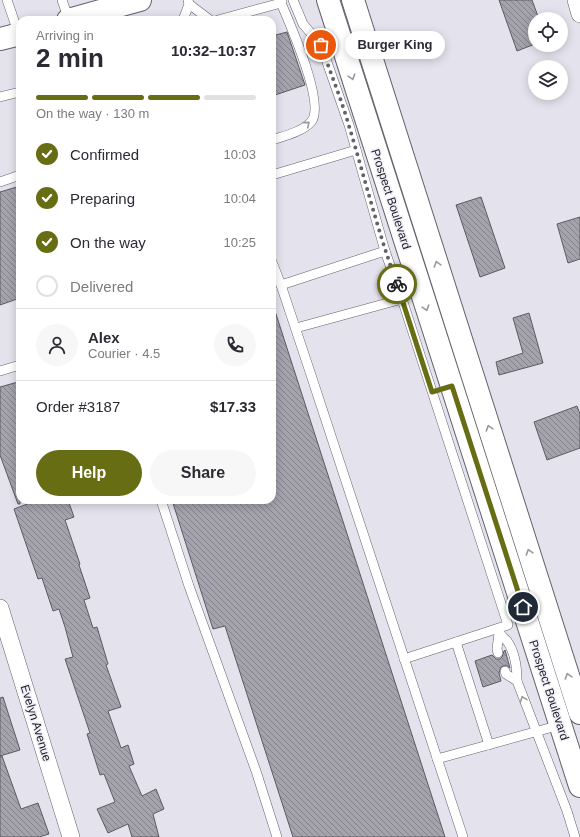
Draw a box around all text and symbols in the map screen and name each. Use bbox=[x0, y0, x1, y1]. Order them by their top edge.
map controls bbox=[528, 12, 568, 100]
button: locate bbox=[528, 12, 568, 52]
text: Arriving in bbox=[36, 28, 94, 43]
pin bbox=[304, 28, 338, 62]
callout: Burger King bbox=[345, 31, 445, 59]
icon: bag bbox=[310, 34, 332, 56]
text: Burger King bbox=[357, 37, 433, 52]
text: 10:32–10:37 bbox=[171, 42, 256, 59]
text: 2 min bbox=[36, 43, 104, 73]
button: layers bbox=[528, 60, 568, 100]
one-way arrow bbox=[347, 73, 356, 80]
text: On the way · 130 m bbox=[36, 106, 149, 121]
one-way arrow bbox=[302, 122, 310, 129]
icon: check bbox=[36, 143, 58, 165]
text: Confirmed bbox=[70, 146, 139, 163]
text: 10:03 bbox=[223, 147, 256, 162]
street label: Prospect Boulevard bbox=[368, 147, 414, 251]
icon: check bbox=[36, 187, 58, 209]
text: Preparing bbox=[70, 190, 135, 207]
text: 10:04 bbox=[223, 191, 256, 206]
icon: check bbox=[36, 231, 58, 253]
text: On the way bbox=[70, 234, 146, 251]
text: 10:25 bbox=[223, 235, 256, 250]
one-way arrow bbox=[434, 261, 442, 268]
courier bbox=[377, 264, 417, 304]
icon: bike bbox=[386, 273, 408, 295]
text: Delivered bbox=[70, 278, 133, 295]
one-way arrow bbox=[422, 304, 430, 311]
button: person bbox=[36, 324, 78, 366]
button: phone bbox=[214, 324, 256, 366]
text: Alex bbox=[88, 329, 120, 346]
text: Courier · 4.5 bbox=[88, 346, 160, 361]
text: Order #3187 bbox=[36, 398, 120, 415]
text: $17.33 bbox=[210, 398, 256, 415]
one-way arrow bbox=[486, 425, 494, 432]
button: Help bbox=[36, 450, 142, 496]
button: Share bbox=[150, 450, 256, 496]
one-way arrow bbox=[525, 549, 534, 556]
pin bbox=[506, 590, 540, 624]
icon: home bbox=[512, 596, 534, 618]
street label: Prospect Boulevard bbox=[526, 638, 572, 742]
one-way arrow bbox=[564, 673, 573, 680]
street label: Evelyn Avenue bbox=[18, 683, 54, 763]
one-way arrow bbox=[520, 695, 528, 702]

